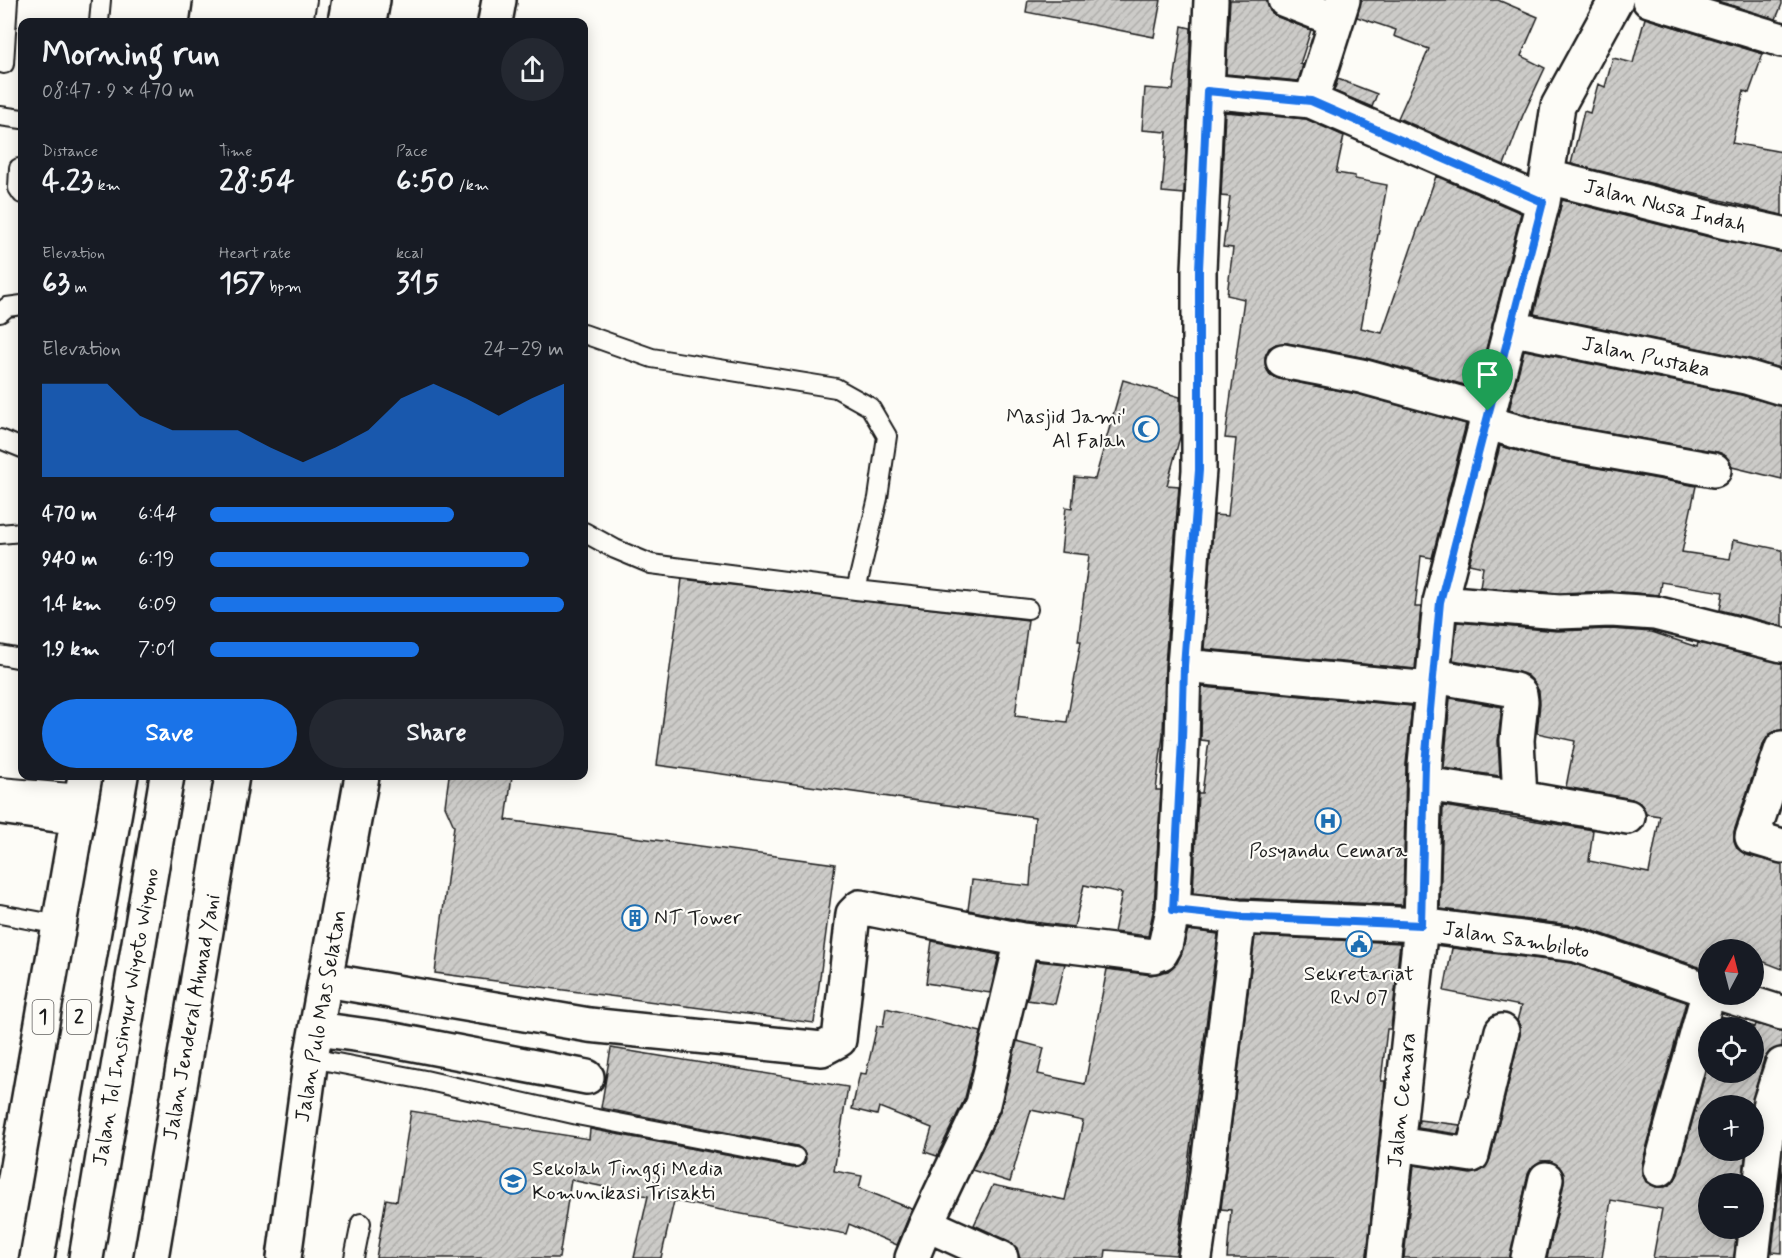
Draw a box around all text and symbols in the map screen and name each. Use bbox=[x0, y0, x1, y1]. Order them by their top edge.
text: Morning run bbox=[42, 33, 220, 77]
button: share bbox=[501, 38, 564, 101]
text: 08:47 · 9 × 470 m bbox=[42, 78, 194, 105]
text: Distance bbox=[42, 141, 98, 162]
text: Time bbox=[219, 141, 253, 162]
text: Pace bbox=[396, 141, 428, 162]
text: 4.23 bbox=[42, 162, 93, 201]
text: 28:54 bbox=[219, 162, 294, 201]
text: 6:50 bbox=[396, 162, 455, 201]
street label: Jalan Nusa Indah bbox=[1581, 172, 1749, 240]
text: km bbox=[93, 175, 121, 196]
text: /km bbox=[455, 175, 489, 196]
text: Elevation bbox=[42, 243, 105, 264]
text: Heart rate bbox=[219, 243, 291, 264]
text: kcal bbox=[396, 243, 423, 264]
text: 63 bbox=[42, 264, 70, 303]
text: 157 bbox=[219, 264, 265, 303]
text: 315 bbox=[396, 264, 439, 303]
text: m bbox=[70, 277, 87, 298]
text: bpm bbox=[265, 277, 302, 298]
street label: Jalan Pustaka bbox=[1579, 330, 1713, 384]
text: Elevation bbox=[42, 336, 121, 363]
text: 24–29 m bbox=[484, 336, 564, 363]
pin bbox=[1462, 349, 1513, 411]
icon: arrive bbox=[1471, 358, 1504, 391]
place label: Masjid Jami' Al Falah bbox=[1006, 403, 1126, 455]
mosque icon: Masjid Jami' Al Falah bbox=[1131, 414, 1161, 444]
text: 470 m bbox=[42, 501, 97, 528]
text: 6:44 bbox=[138, 501, 177, 528]
text: 940 m bbox=[42, 546, 97, 573]
text: 6:19 bbox=[138, 546, 174, 573]
text: 1.4 km bbox=[42, 591, 101, 618]
text: 6:09 bbox=[138, 591, 177, 618]
text: 1.9 km bbox=[42, 636, 100, 663]
text: 7:01 bbox=[138, 636, 175, 663]
button: Save bbox=[42, 699, 297, 768]
button: Share bbox=[309, 699, 564, 768]
hospital icon: Posyandu Cemara bbox=[1313, 806, 1343, 836]
place label: Posyandu Cemara bbox=[1249, 837, 1407, 865]
street label: Jalan Tol Insinyur Wiyoto Wiyono bbox=[86, 866, 166, 1168]
street label: Jalan Jenderal Ahmad Yani bbox=[157, 892, 227, 1142]
building icon: NT Tower bbox=[620, 903, 650, 933]
place label: NT Tower bbox=[654, 904, 742, 932]
street label: Jalan Pulo Mas Selatan bbox=[289, 908, 353, 1124]
street label: Jalan Sambiloto bbox=[1441, 915, 1591, 965]
public building icon: Sekretariat RW 07 bbox=[1344, 929, 1374, 959]
north arrow bbox=[1698, 939, 1764, 1005]
map controls bbox=[1698, 939, 1764, 1239]
place label: Sekretariat RW 07 bbox=[1304, 960, 1414, 1012]
road number: 1 bbox=[32, 1000, 54, 1034]
road number: 2 bbox=[67, 1000, 91, 1034]
button: locate bbox=[1698, 1017, 1764, 1083]
street label: Jalan Cemara bbox=[1381, 1031, 1423, 1169]
button: + bbox=[1698, 1095, 1764, 1161]
place label: Sekolah Tinggi Media Komunikasi Trisakti bbox=[532, 1155, 723, 1207]
school or university icon: Sekolah Tinggi Media Komunikasi Trisakti bbox=[498, 1166, 528, 1196]
button: − bbox=[1698, 1173, 1764, 1239]

